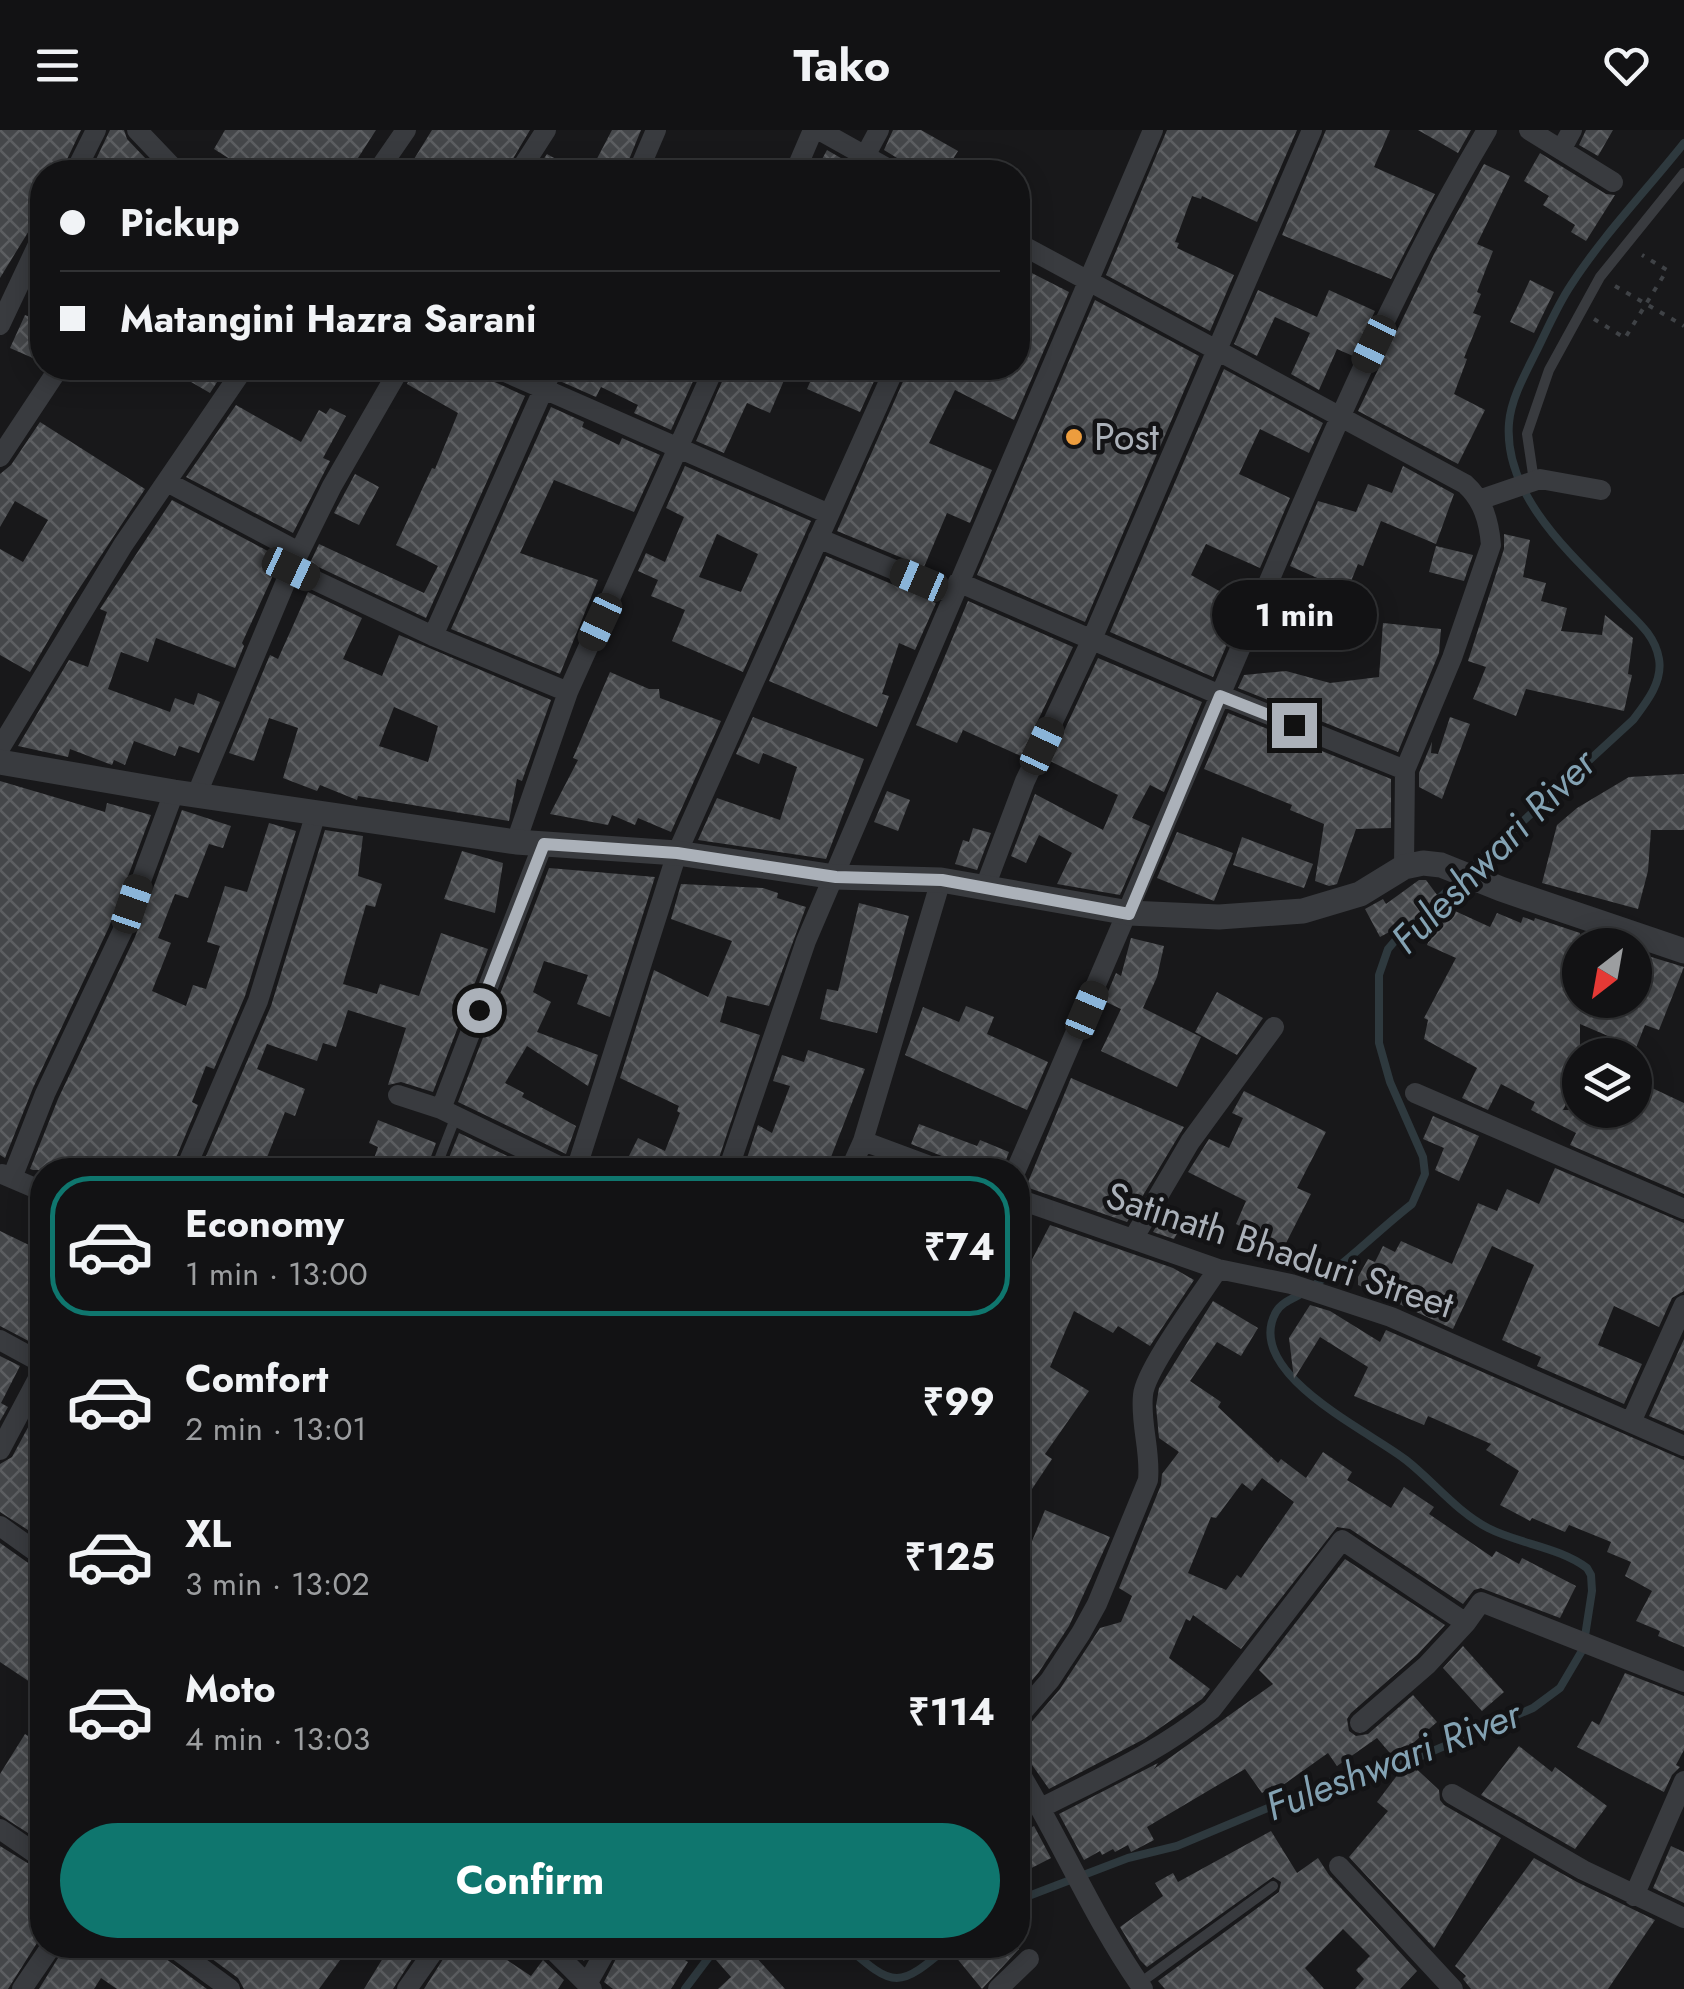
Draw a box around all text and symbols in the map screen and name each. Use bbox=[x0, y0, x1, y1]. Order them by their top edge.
text: Tako bbox=[794, 33, 890, 98]
icon: menu bbox=[30, 38, 85, 93]
icon: heart bbox=[1599, 38, 1654, 93]
text: Pickup bbox=[120, 195, 240, 250]
text: Matangini Hazra Sarani bbox=[120, 291, 537, 346]
car bbox=[1347, 310, 1401, 378]
place label: Post bbox=[1094, 409, 1159, 464]
marker: Post bbox=[1063, 426, 1085, 448]
car bbox=[257, 543, 325, 595]
car bbox=[886, 554, 952, 606]
callout: 1 min bbox=[1212, 580, 1376, 650]
car bbox=[574, 588, 626, 656]
text: 1 min bbox=[1255, 592, 1334, 638]
route end bbox=[1272, 703, 1317, 748]
car bbox=[1016, 712, 1068, 780]
water label: Fuleshwari River bbox=[1377, 733, 1611, 967]
car bbox=[108, 871, 156, 937]
north arrow bbox=[1562, 928, 1652, 1018]
map controls bbox=[1562, 928, 1652, 1128]
car bbox=[1061, 977, 1113, 1043]
route start bbox=[457, 988, 502, 1033]
button: layers bbox=[1562, 1038, 1652, 1128]
street label: Satinath Bhaduri Street bbox=[1099, 1167, 1461, 1332]
text: Economy bbox=[185, 1196, 344, 1251]
icon: car bbox=[65, 1201, 155, 1291]
text: ₹74 bbox=[924, 1219, 995, 1274]
text: 1 min · 13:00 bbox=[185, 1251, 368, 1297]
text: Comfort bbox=[185, 1351, 328, 1406]
icon: car bbox=[65, 1356, 155, 1446]
text: ₹99 bbox=[922, 1374, 995, 1429]
text: 2 min · 13:01 bbox=[185, 1406, 367, 1452]
text: XL bbox=[185, 1506, 231, 1561]
icon: car bbox=[65, 1511, 155, 1601]
text: ₹125 bbox=[904, 1529, 995, 1584]
text: 3 min · 13:02 bbox=[185, 1561, 370, 1607]
text: Moto bbox=[185, 1661, 276, 1716]
icon: car bbox=[65, 1666, 155, 1756]
text: ₹114 bbox=[908, 1684, 995, 1739]
water label: Fuleshwari River bbox=[1257, 1684, 1532, 1835]
text: 4 min · 13:03 bbox=[185, 1716, 370, 1762]
button: Confirm bbox=[60, 1823, 1000, 1938]

